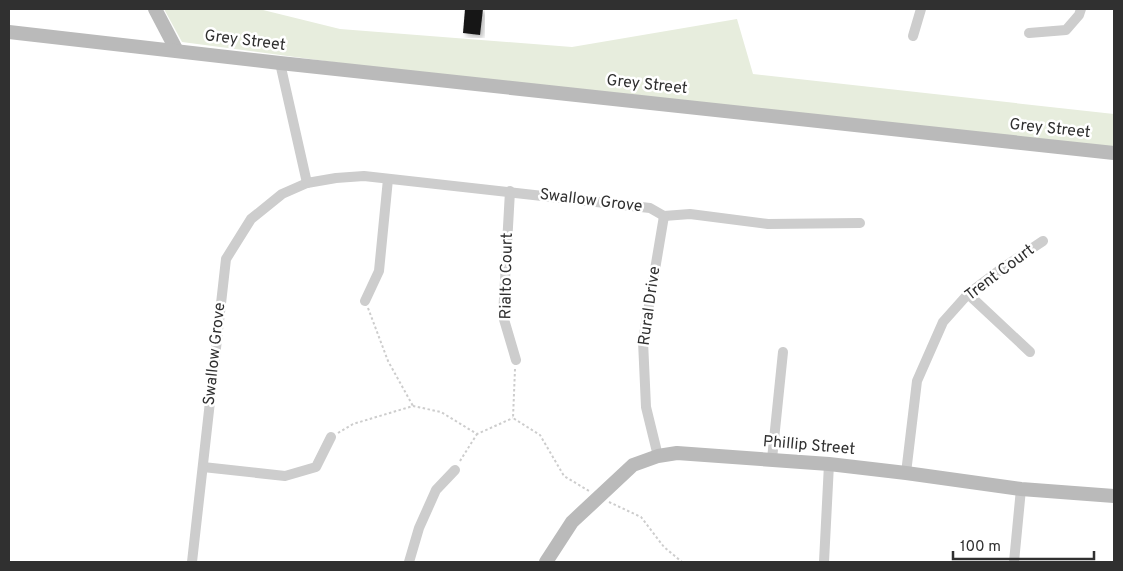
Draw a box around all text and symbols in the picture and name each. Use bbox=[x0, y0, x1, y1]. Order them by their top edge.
street label: Grey Street bbox=[203, 26, 287, 56]
street label: Grey Street bbox=[605, 71, 689, 99]
street label: Grey Street bbox=[1008, 115, 1092, 143]
street label: Swallow Grove bbox=[538, 185, 644, 217]
street label: Rialto Court bbox=[496, 232, 518, 320]
street label: Trent Court bbox=[961, 240, 1039, 306]
street label: Rural Drive bbox=[635, 265, 665, 347]
street label: Swallow Grove bbox=[200, 301, 230, 407]
street label: Phillip Street bbox=[762, 432, 856, 460]
scale bar bbox=[953, 528, 1094, 560]
text: 100 m bbox=[960, 538, 1001, 557]

